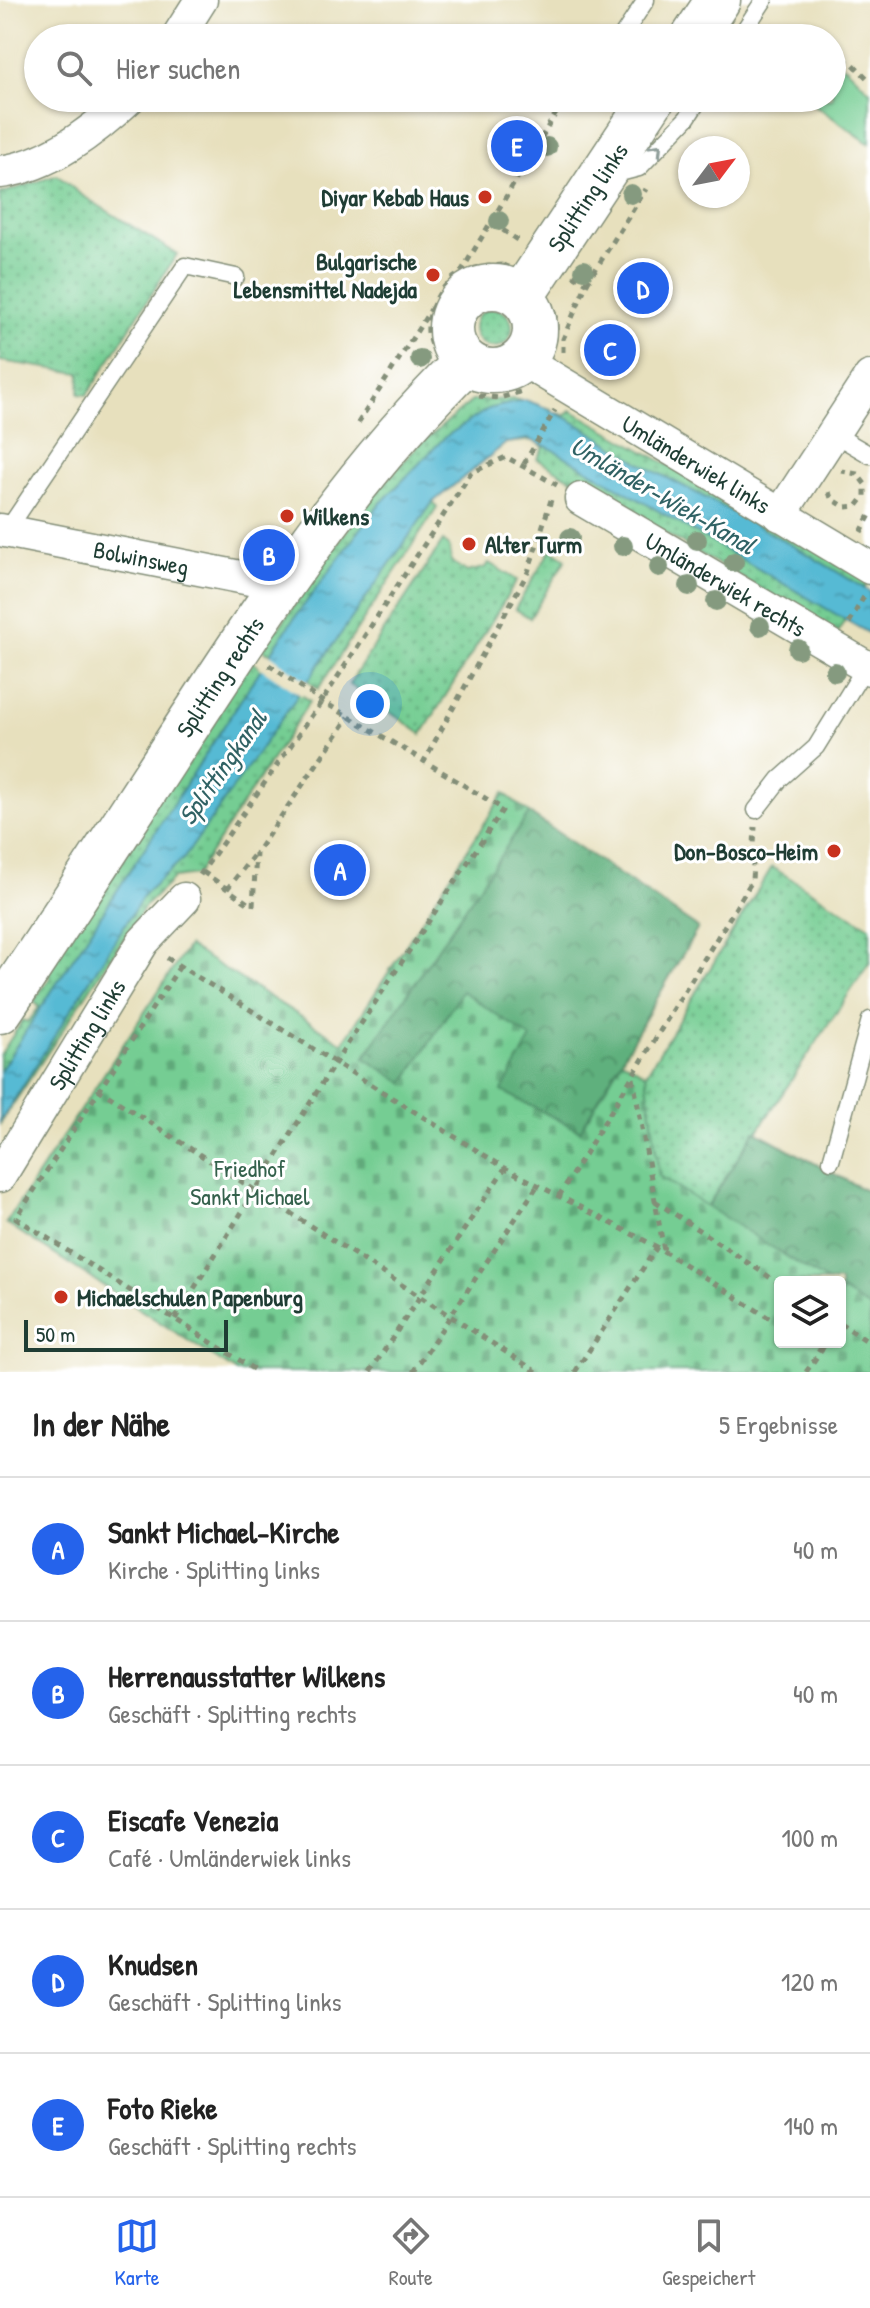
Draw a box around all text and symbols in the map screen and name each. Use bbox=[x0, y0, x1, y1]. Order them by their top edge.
search box bbox=[24, 24, 846, 112]
icon: search bbox=[52, 46, 96, 90]
text: Hier suchen bbox=[116, 48, 240, 88]
pin: E bbox=[491, 116, 543, 176]
north arrow bbox=[678, 136, 750, 208]
street label: Splitting links bbox=[540, 137, 635, 257]
one-way arrow bbox=[648, 144, 662, 158]
place label: Diyar Kebab Haus bbox=[322, 181, 469, 214]
marker: Diyar Kebab Haus bbox=[476, 188, 494, 206]
place label: Bulgarische Lebensmittel Nadejda bbox=[234, 245, 418, 305]
pin: D bbox=[617, 258, 669, 318]
marker: Bulgarische Lebensmittel Nadejda bbox=[424, 266, 442, 284]
pin: C bbox=[584, 320, 636, 380]
street label: Umländerwiek links bbox=[616, 407, 776, 521]
water label: Umländer-Wiek-Kanal bbox=[564, 428, 763, 563]
place label: Wilkens bbox=[303, 500, 369, 532]
marker: Wilkens bbox=[278, 507, 296, 525]
street label: Umländerwiek rechts bbox=[639, 524, 812, 644]
pin: B bbox=[243, 525, 295, 585]
place label: Alter Turm bbox=[485, 528, 582, 560]
street label: Bolwinsweg bbox=[91, 533, 192, 583]
marker: Alter Turm bbox=[460, 535, 478, 553]
street label: Splitting rechts bbox=[168, 610, 271, 743]
your location bbox=[350, 684, 390, 724]
water label: Splittingkanal bbox=[170, 702, 276, 832]
place label: Don-Bosco-Heim bbox=[674, 835, 818, 867]
pin: A bbox=[314, 840, 366, 900]
marker: Don-Bosco-Heim bbox=[825, 842, 843, 860]
street label: Splitting links bbox=[41, 973, 133, 1096]
park label: Friedhof Sankt Michael bbox=[190, 1152, 310, 1212]
map controls bbox=[774, 1276, 846, 1348]
button: layers bbox=[774, 1276, 846, 1348]
place label: Michaelschulen Papenburg bbox=[77, 1281, 303, 1314]
marker: Michaelschulen Papenburg bbox=[52, 1288, 70, 1306]
scale bar bbox=[24, 1316, 228, 1352]
text: 50 m bbox=[36, 1319, 75, 1349]
text: In der Nähe bbox=[32, 1401, 170, 1447]
text: 5 Ergebnisse bbox=[719, 1407, 838, 1442]
text: Sankt Michael-Kirche bbox=[108, 1512, 340, 1552]
text: A bbox=[52, 1532, 64, 1567]
text: 40 m bbox=[793, 1532, 838, 1567]
text: Kirche · Splitting links bbox=[108, 1552, 320, 1587]
text: Herrenausstatter Wilkens bbox=[108, 1656, 385, 1696]
text: B bbox=[51, 1676, 65, 1711]
text: 40 m bbox=[793, 1676, 838, 1711]
text: Geschäft · Splitting rechts bbox=[108, 1696, 357, 1731]
text: Eiscafe Venezia bbox=[108, 1800, 278, 1840]
text: C bbox=[51, 1820, 65, 1855]
text: 100 m bbox=[782, 1820, 838, 1855]
text: Café · Umländerwiek links bbox=[108, 1840, 351, 1875]
text: Knudsen bbox=[108, 1944, 198, 1984]
text: D bbox=[52, 1964, 64, 1999]
text: 120 m bbox=[781, 1964, 838, 1999]
text: Geschäft · Splitting links bbox=[108, 1984, 342, 2019]
text: Foto Rieke bbox=[108, 2088, 217, 2128]
text: E bbox=[52, 2108, 64, 2143]
text: 140 m bbox=[784, 2108, 838, 2143]
text: Geschäft · Splitting rechts bbox=[108, 2128, 357, 2163]
tab: Karte bbox=[115, 2214, 160, 2292]
tab: Route bbox=[389, 2214, 433, 2292]
tab: Gespeichert bbox=[662, 2214, 755, 2292]

